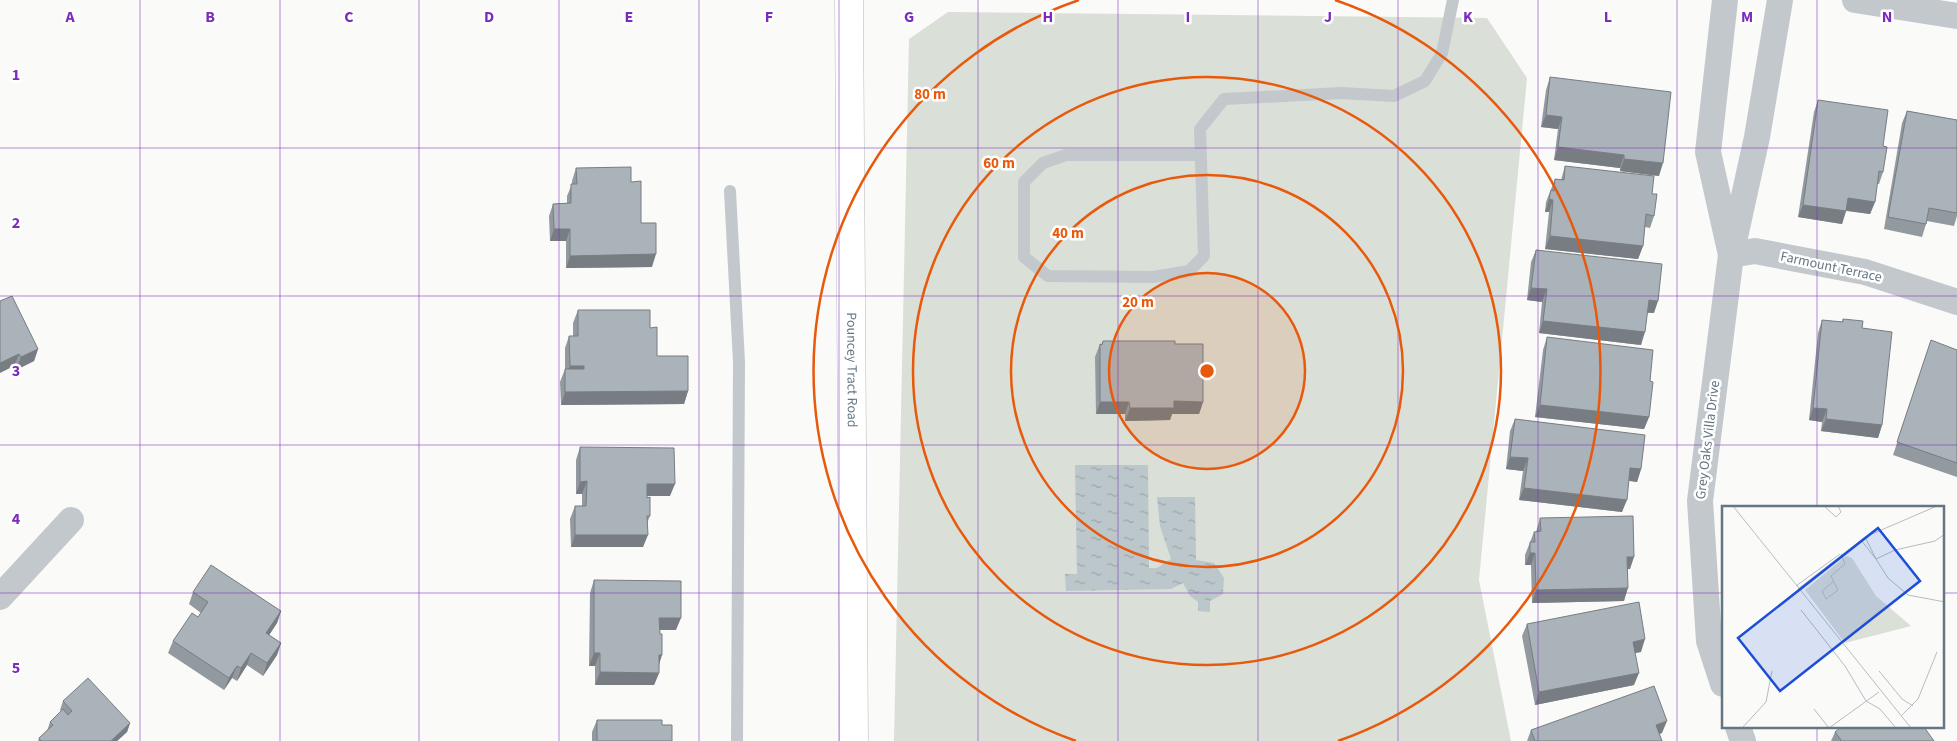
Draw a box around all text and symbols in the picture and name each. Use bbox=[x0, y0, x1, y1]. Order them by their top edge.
text: A bbox=[64, 6, 75, 28]
text: B bbox=[205, 6, 215, 28]
text: C bbox=[344, 6, 354, 28]
text: D bbox=[484, 6, 494, 28]
text: E bbox=[625, 6, 633, 28]
text: F bbox=[765, 6, 773, 28]
text: G bbox=[904, 6, 914, 28]
text: H bbox=[1043, 6, 1053, 28]
text: I bbox=[1186, 6, 1190, 28]
text: J bbox=[1324, 6, 1332, 28]
text: K bbox=[1463, 6, 1473, 28]
text: L bbox=[1604, 6, 1612, 28]
text: M bbox=[1741, 6, 1753, 28]
text: N bbox=[1882, 6, 1892, 28]
text: 1 bbox=[12, 64, 20, 86]
text: 80 m bbox=[914, 84, 946, 105]
text: 60 m bbox=[983, 153, 1015, 174]
text: 2 bbox=[12, 212, 20, 234]
text: 40 m bbox=[1052, 223, 1084, 244]
street label: Farmount Terrace bbox=[1778, 246, 1884, 288]
text: 20 m bbox=[1122, 292, 1154, 313]
street label: Pouncey Tract Road bbox=[841, 312, 862, 428]
text: 3 bbox=[12, 360, 20, 382]
centre of rings bbox=[1198, 362, 1216, 380]
street label: Grey Oaks Villa Drive bbox=[1691, 379, 1725, 501]
inset map bbox=[1722, 506, 1944, 728]
text: 4 bbox=[12, 508, 21, 530]
text: 5 bbox=[12, 657, 20, 679]

